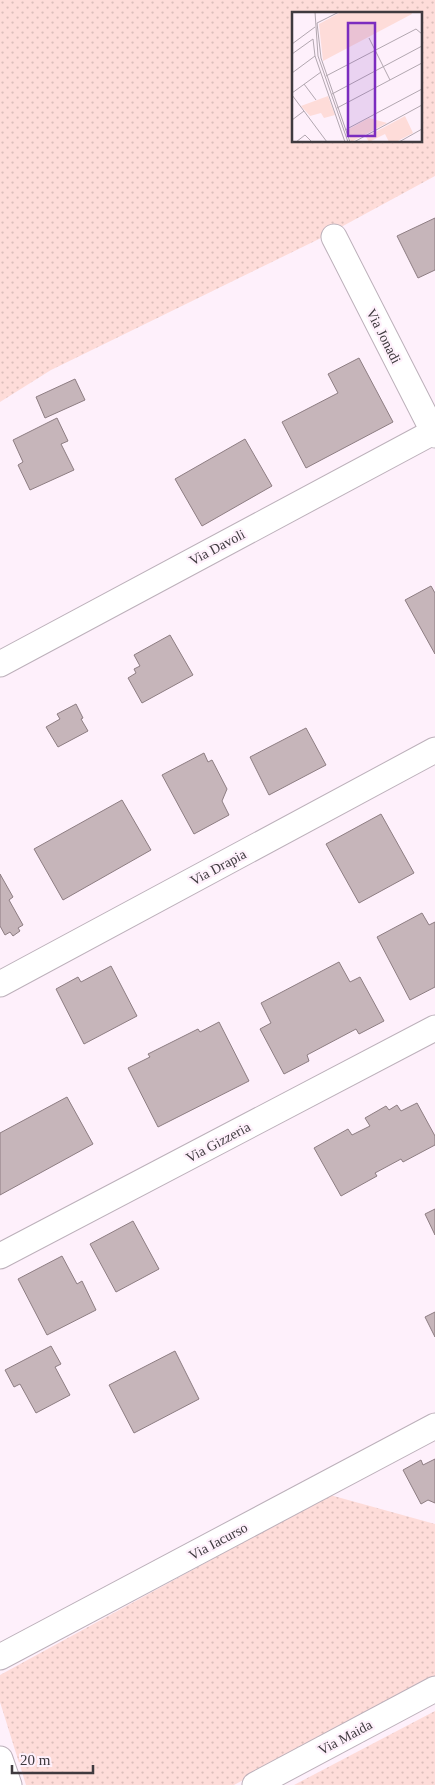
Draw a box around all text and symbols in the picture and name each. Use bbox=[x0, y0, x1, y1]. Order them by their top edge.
inset map bbox=[292, 12, 422, 142]
street label: Via Jonadi bbox=[363, 306, 404, 366]
street label: Via Davoli bbox=[187, 526, 248, 568]
street label: Via Drapia bbox=[188, 846, 249, 888]
street label: Via Gizzeria bbox=[184, 1119, 253, 1166]
street label: Via Iacurso bbox=[186, 1520, 250, 1563]
street label: Via Maida bbox=[316, 1717, 375, 1758]
scale bar bbox=[12, 1742, 94, 1774]
text: 20 m bbox=[20, 1752, 51, 1768]

